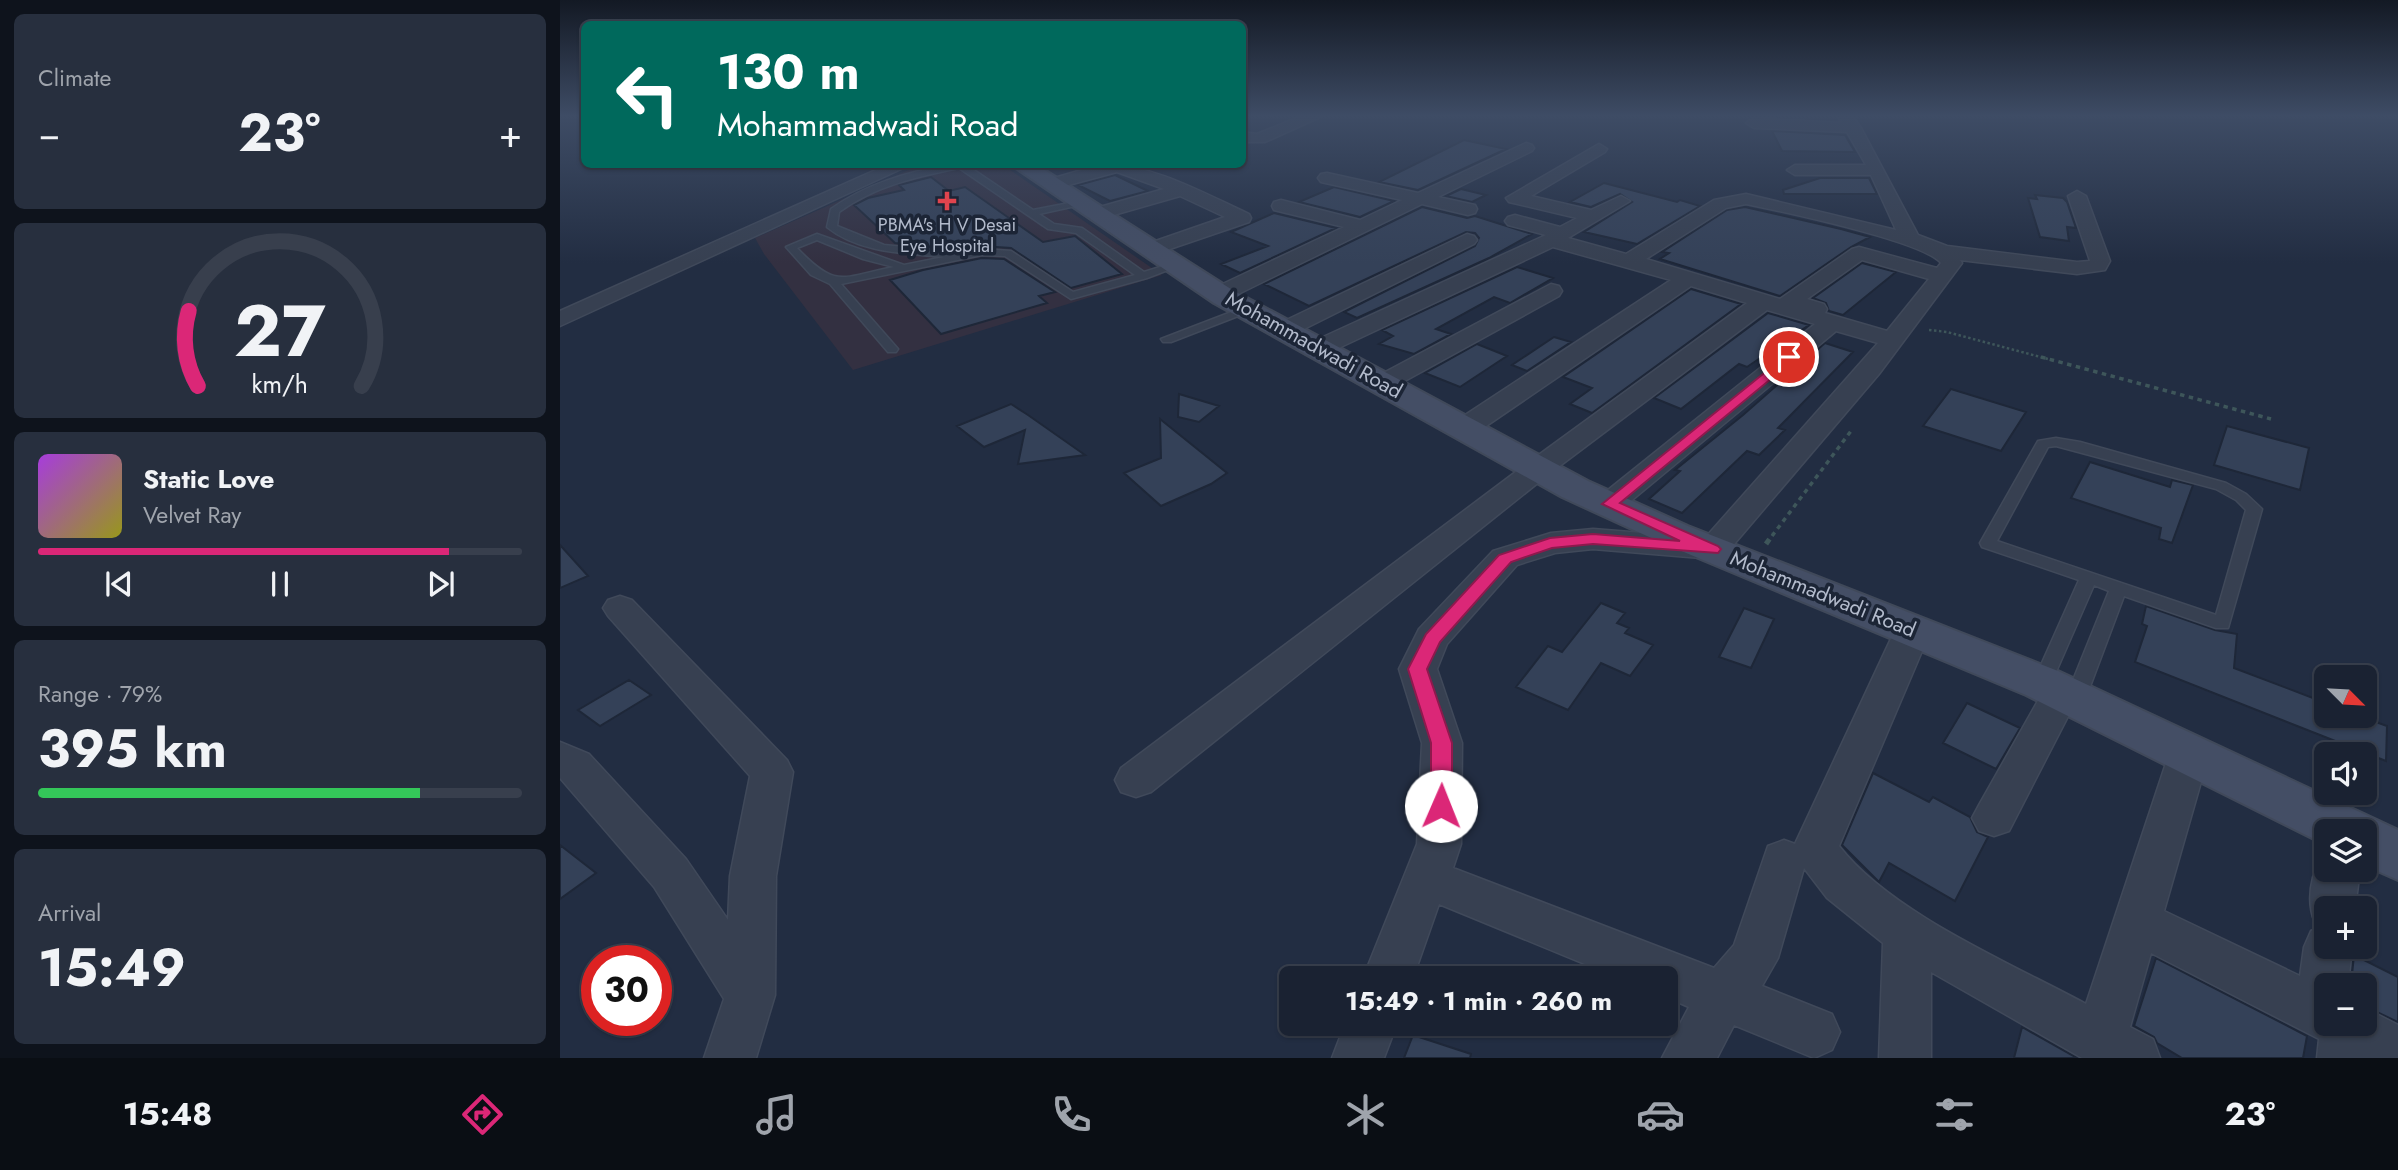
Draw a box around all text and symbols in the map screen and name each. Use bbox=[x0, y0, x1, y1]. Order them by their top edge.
text: 130 m bbox=[717, 37, 860, 107]
icon: left bbox=[602, 49, 693, 140]
text: Climate bbox=[38, 61, 111, 95]
text: 23° bbox=[239, 95, 320, 171]
text: Mohammadwadi Road bbox=[717, 102, 1018, 148]
text: − bbox=[38, 106, 60, 161]
text: + bbox=[499, 106, 522, 161]
marker: PBMA's H V Desai Eye Hospital bbox=[937, 191, 957, 211]
place label: PBMA's H V Desai Eye Hospital bbox=[878, 212, 1016, 259]
text: 27 bbox=[234, 279, 326, 384]
street label: Mohammadwadi Road bbox=[1220, 284, 1408, 406]
pin bbox=[1759, 327, 1819, 387]
icon: arrive bbox=[1770, 338, 1808, 376]
text: km/h bbox=[252, 366, 308, 402]
text: Static Love bbox=[143, 460, 275, 498]
text: Velvet Ray bbox=[143, 498, 241, 532]
street label: Mohammadwadi Road bbox=[1726, 543, 1920, 645]
icon: previous bbox=[100, 565, 138, 603]
icon: pause bbox=[261, 565, 299, 603]
icon: next bbox=[422, 565, 460, 603]
north arrow bbox=[2314, 665, 2376, 728]
map controls bbox=[2314, 665, 2377, 1036]
text: Range · 79% bbox=[38, 677, 162, 711]
text: 395 km bbox=[38, 711, 227, 787]
button: sound bbox=[2314, 742, 2377, 805]
position arrow bbox=[1404, 769, 1478, 843]
button: layers bbox=[2314, 819, 2377, 882]
text: Arrival bbox=[38, 896, 101, 930]
button: + bbox=[2314, 896, 2377, 959]
text: 15:49 bbox=[38, 930, 186, 1006]
speed limit sign: 30 bbox=[581, 945, 672, 1036]
button: − bbox=[2314, 973, 2377, 1036]
text: 15:49 · 1 min · 260 m bbox=[1345, 982, 1612, 1020]
icon: directions bbox=[458, 1090, 507, 1139]
icon: music bbox=[752, 1090, 801, 1139]
icon: phone bbox=[1047, 1090, 1096, 1139]
icon: climate bbox=[1341, 1090, 1390, 1139]
icon: car bbox=[1636, 1090, 1685, 1139]
icon: filters bbox=[1930, 1090, 1979, 1139]
text: 15:48 bbox=[123, 1091, 212, 1137]
text: 23° bbox=[2225, 1091, 2275, 1137]

